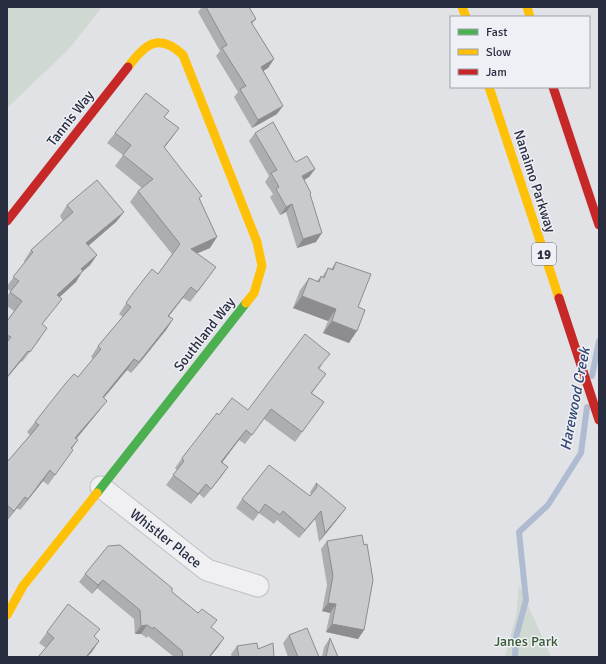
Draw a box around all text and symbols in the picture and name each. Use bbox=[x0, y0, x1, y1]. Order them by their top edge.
legend bbox=[450, 16, 590, 88]
text: Fast bbox=[486, 25, 507, 40]
text: Slow bbox=[486, 45, 511, 60]
text: Jam bbox=[486, 65, 507, 80]
street label: Tannis Way bbox=[43, 87, 98, 150]
street label: Nanaimo Parkway bbox=[510, 128, 559, 235]
road number: 19 bbox=[532, 243, 556, 265]
street label: Southland Way bbox=[170, 293, 239, 375]
water label: Harewood Creek bbox=[556, 344, 594, 452]
street label: Whistler Place bbox=[126, 505, 205, 572]
park label: Janes Park bbox=[494, 633, 558, 650]

